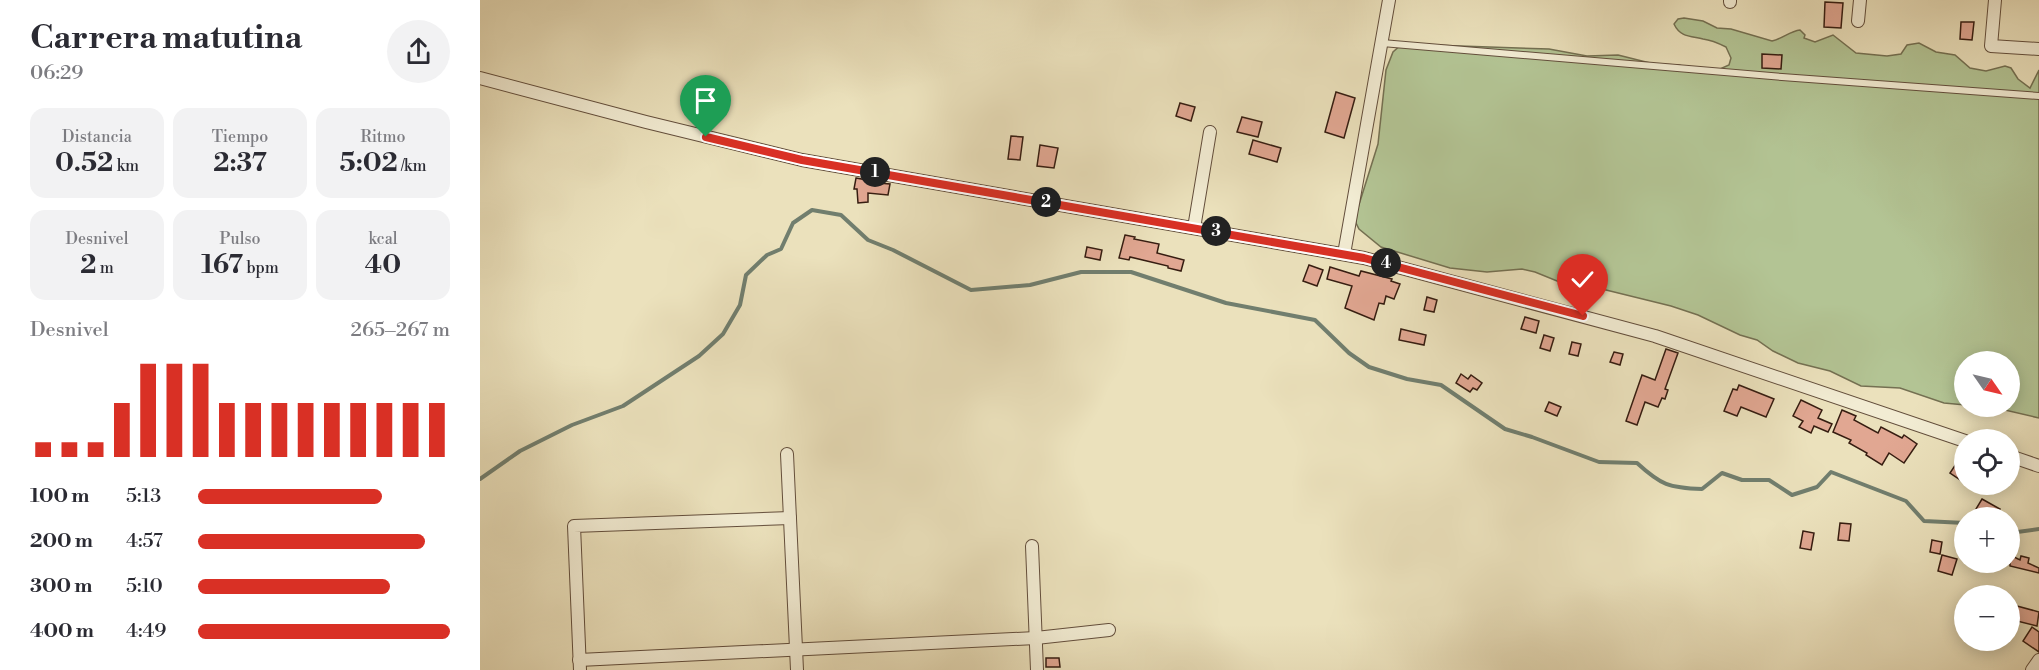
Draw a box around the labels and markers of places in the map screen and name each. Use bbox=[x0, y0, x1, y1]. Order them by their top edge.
pin bbox=[680, 75, 731, 137]
pin: 1 bbox=[860, 157, 890, 187]
pin: 2 bbox=[1031, 187, 1061, 217]
pin: 3 bbox=[1201, 216, 1231, 246]
pin: 4 bbox=[1371, 248, 1401, 278]
pin bbox=[1557, 254, 1608, 316]

